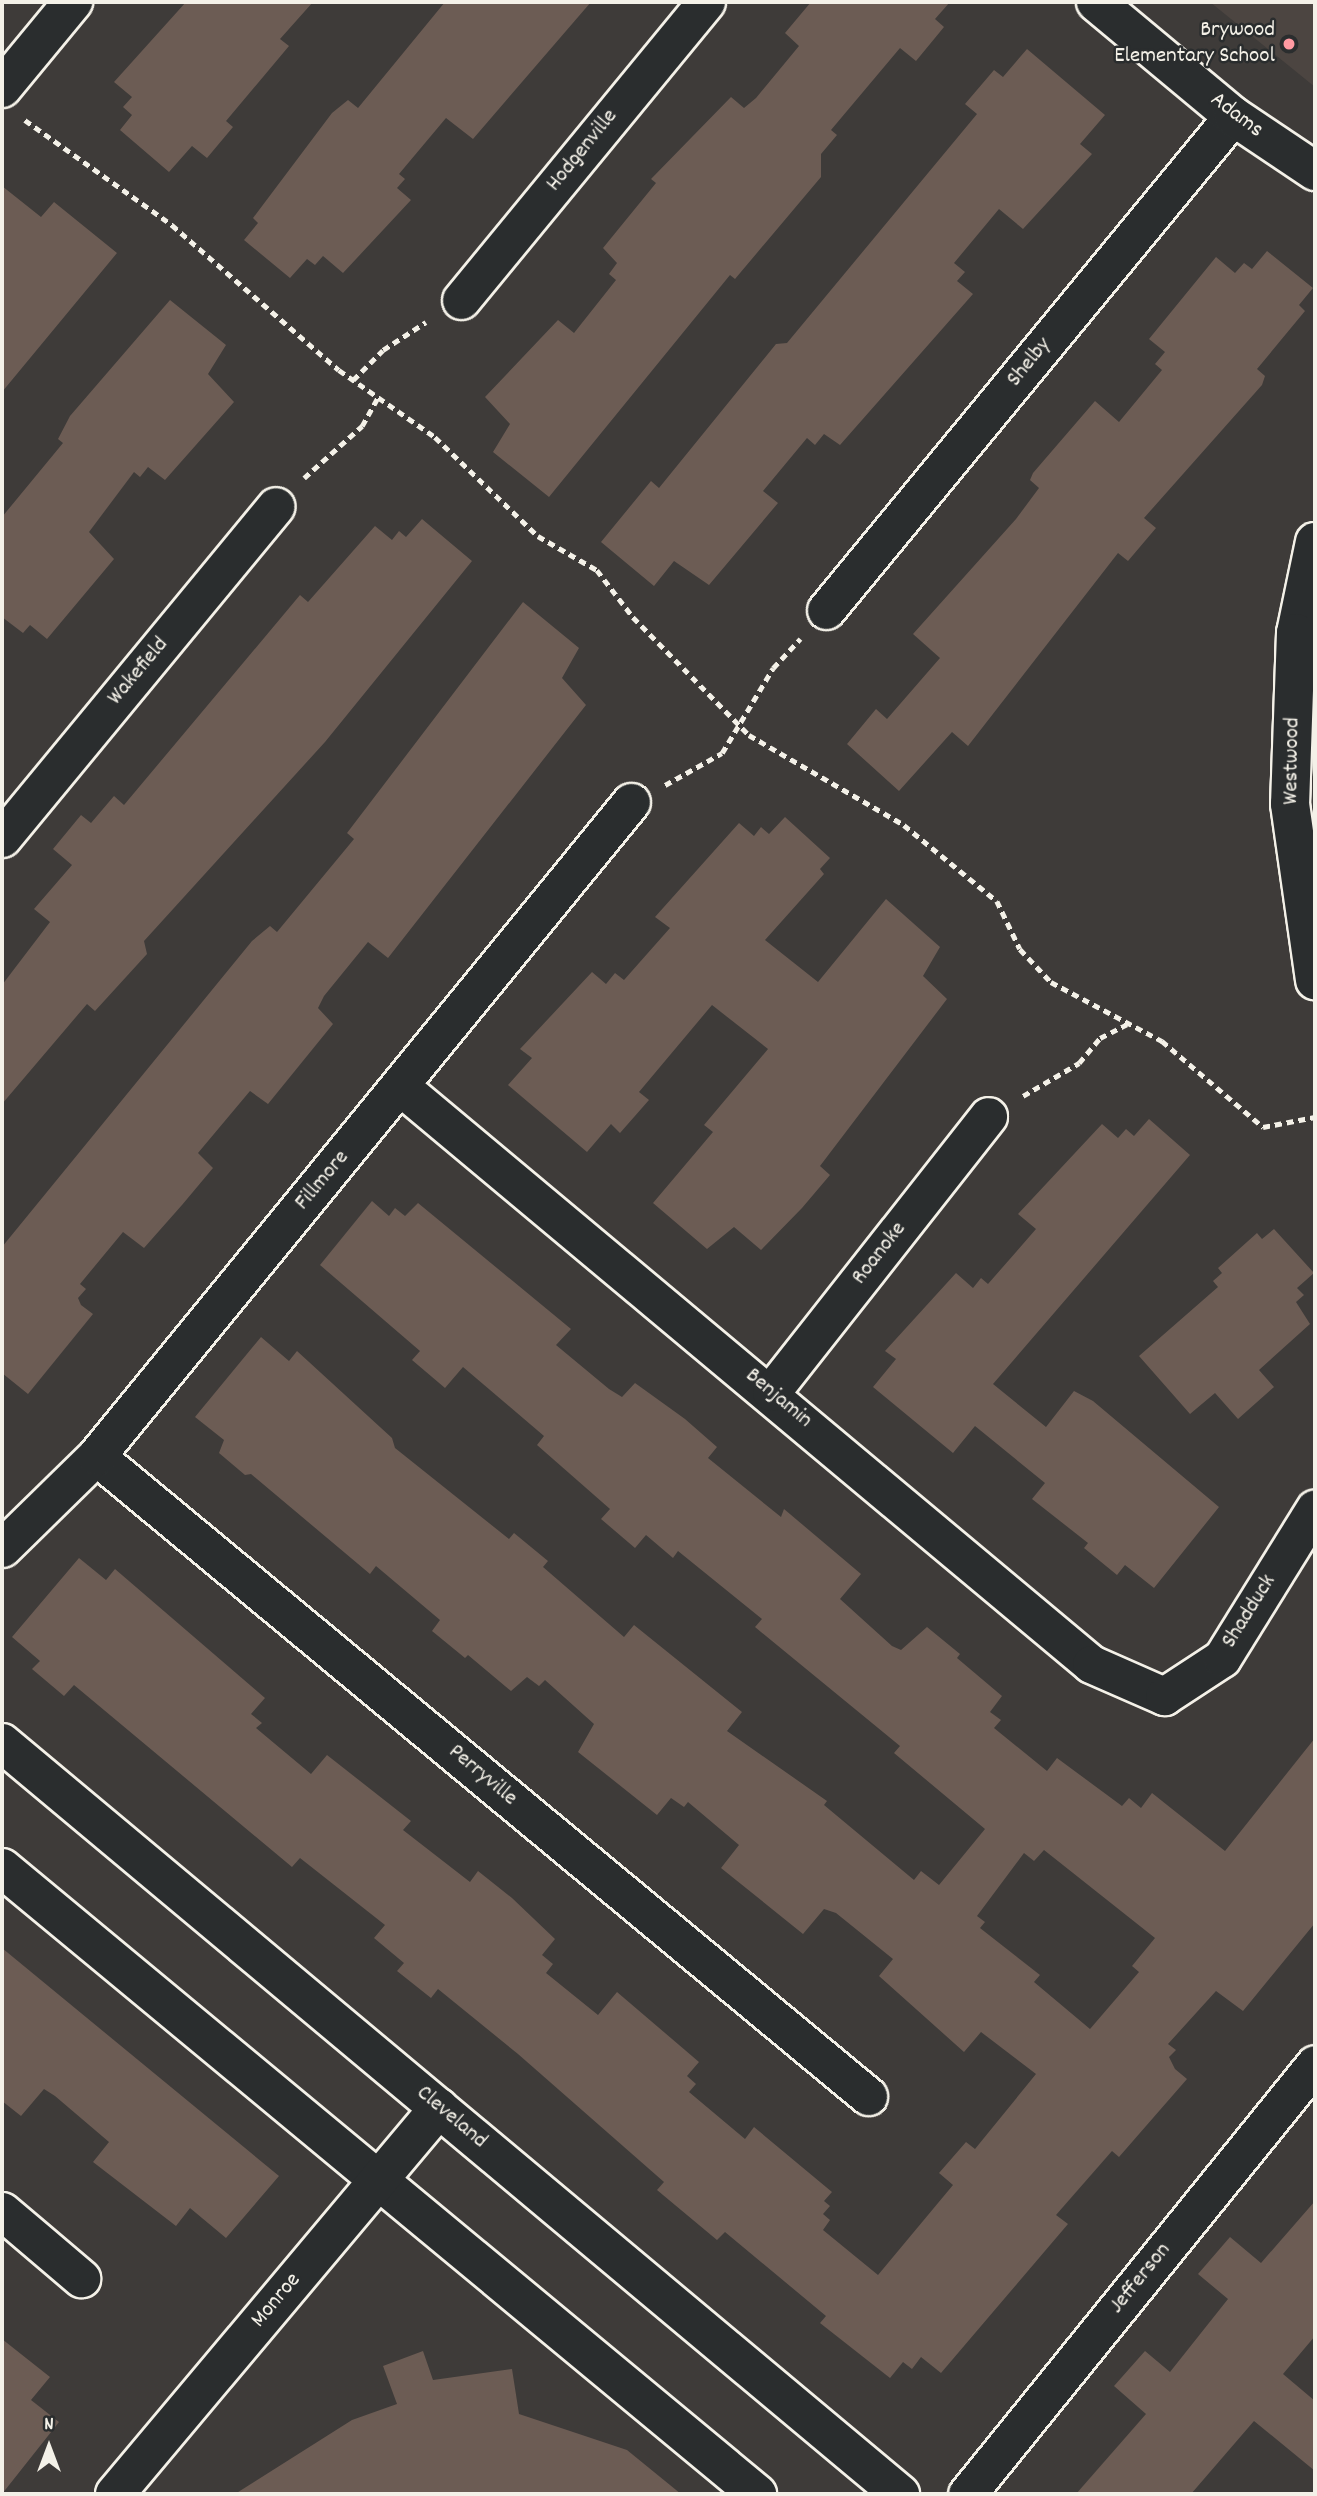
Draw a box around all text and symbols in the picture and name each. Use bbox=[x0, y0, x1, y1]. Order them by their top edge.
place label: Brywood Elementary School bbox=[1114, 17, 1275, 71]
marker: Brywood Elementary School bbox=[1281, 36, 1297, 52]
street label: Adams bbox=[1204, 87, 1268, 145]
street label: Hodgenville bbox=[541, 104, 625, 198]
street label: Shelby bbox=[1002, 333, 1058, 393]
street label: Wakefield bbox=[103, 632, 175, 712]
street label: Westwood bbox=[1278, 717, 1308, 805]
street label: Fillmore bbox=[290, 1145, 356, 1217]
street label: Roanoke bbox=[847, 1217, 913, 1291]
street label: Benjamin bbox=[739, 1363, 817, 1435]
street label: Shadduck bbox=[1217, 1570, 1283, 1654]
street label: Perryville bbox=[442, 1739, 522, 1813]
street label: Cleveland bbox=[410, 2080, 492, 2156]
street label: Jefferson bbox=[1104, 2238, 1178, 2320]
street label: Monroe bbox=[246, 2268, 308, 2334]
north arrow bbox=[14, 2412, 84, 2482]
text: N bbox=[44, 2412, 54, 2439]

